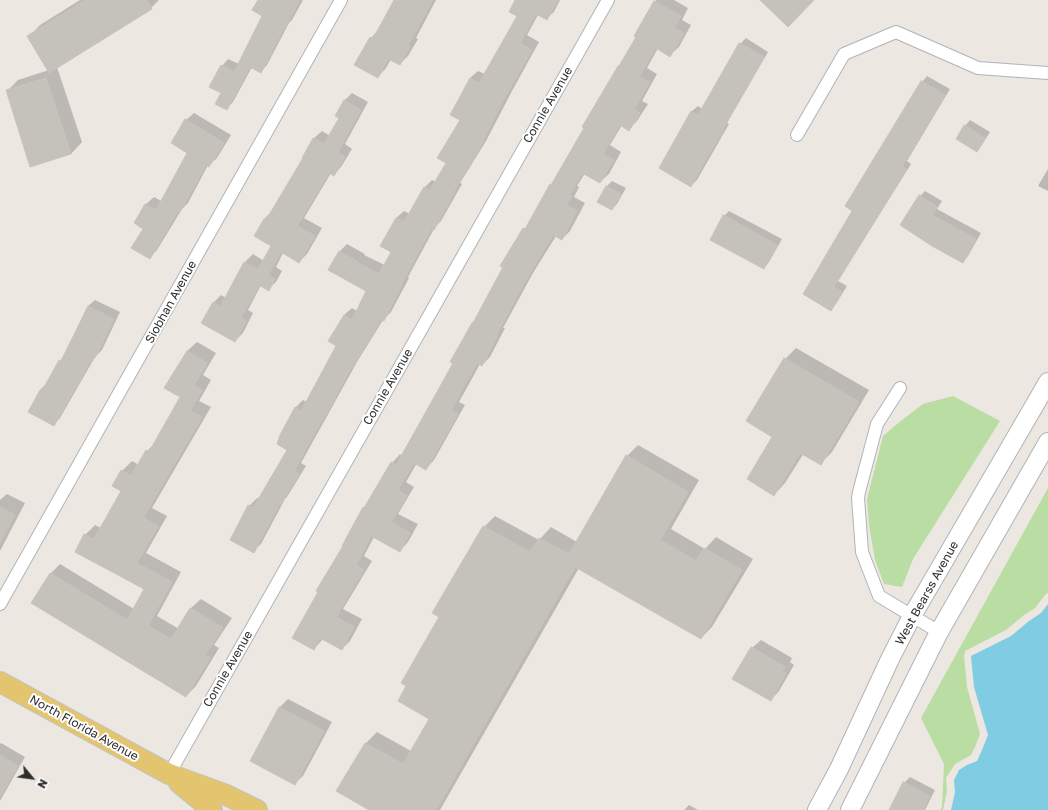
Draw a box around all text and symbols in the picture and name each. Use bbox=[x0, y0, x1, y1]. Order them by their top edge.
street label: Connie Avenue bbox=[520, 64, 576, 146]
street label: Siobhan Avenue bbox=[142, 258, 200, 346]
street label: Connie Avenue bbox=[360, 346, 416, 428]
street label: West Bearss Avenue bbox=[892, 538, 962, 648]
street label: Connie Avenue bbox=[200, 628, 256, 710]
street label: North Florida Avenue bbox=[27, 692, 141, 764]
north arrow bbox=[12, 758, 52, 798]
text: N bbox=[35, 777, 51, 791]

